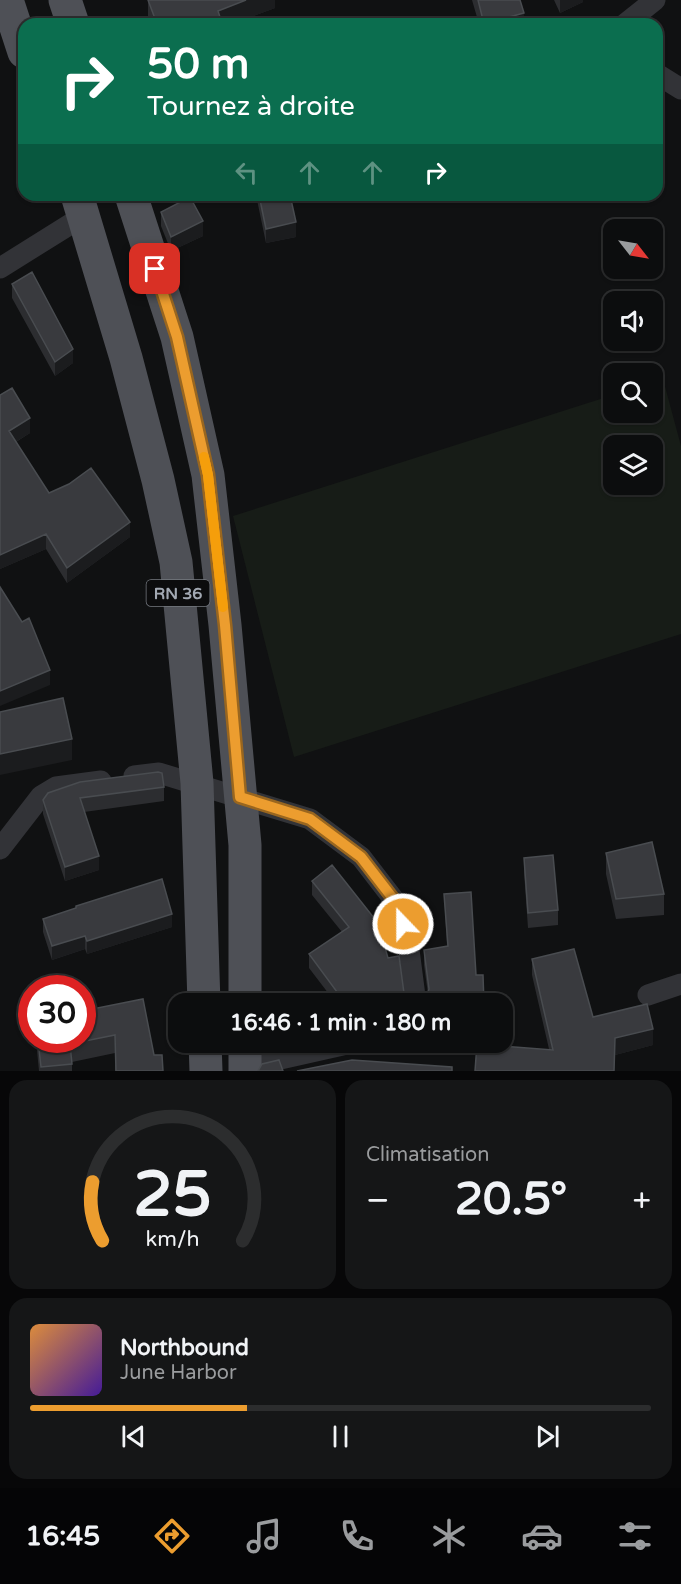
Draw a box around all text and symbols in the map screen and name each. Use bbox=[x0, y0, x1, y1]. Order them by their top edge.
text: 50 m bbox=[147, 39, 249, 90]
icon: right bbox=[48, 42, 126, 120]
text: Tournez à droite bbox=[147, 90, 355, 123]
icon: left bbox=[230, 156, 263, 189]
icon: ahead bbox=[293, 156, 326, 189]
icon: ahead bbox=[356, 156, 389, 189]
icon: right bbox=[419, 156, 452, 189]
north arrow bbox=[603, 219, 663, 279]
map controls bbox=[603, 219, 663, 495]
pin bbox=[129, 243, 180, 294]
icon: arrive bbox=[138, 252, 171, 285]
button: sound bbox=[603, 291, 663, 351]
button: search bbox=[603, 363, 663, 423]
button: layers bbox=[603, 435, 663, 495]
road number: RN 36 bbox=[146, 580, 210, 606]
position arrow bbox=[371, 892, 435, 956]
speed limit sign: 30 bbox=[18, 975, 96, 1053]
text: 16:46 · 1 min · 180 m bbox=[230, 1010, 451, 1036]
text: Climatisation bbox=[366, 1143, 489, 1167]
text: 25 bbox=[133, 1158, 212, 1233]
text: 20.5° bbox=[455, 1173, 567, 1227]
text: − bbox=[366, 1181, 390, 1220]
text: + bbox=[632, 1181, 651, 1220]
text: km/h bbox=[146, 1227, 199, 1253]
text: Northbound bbox=[120, 1335, 249, 1361]
text: June Harbor bbox=[120, 1361, 237, 1385]
icon: previous bbox=[117, 1420, 150, 1453]
icon: pause bbox=[324, 1420, 357, 1453]
icon: next bbox=[531, 1420, 564, 1453]
icon: directions bbox=[151, 1515, 193, 1557]
icon: music bbox=[243, 1515, 285, 1557]
icon: phone bbox=[336, 1515, 378, 1557]
icon: climate bbox=[428, 1515, 470, 1557]
icon: car bbox=[521, 1515, 563, 1557]
icon: filters bbox=[614, 1515, 656, 1557]
text: 16:45 bbox=[25, 1520, 100, 1553]

